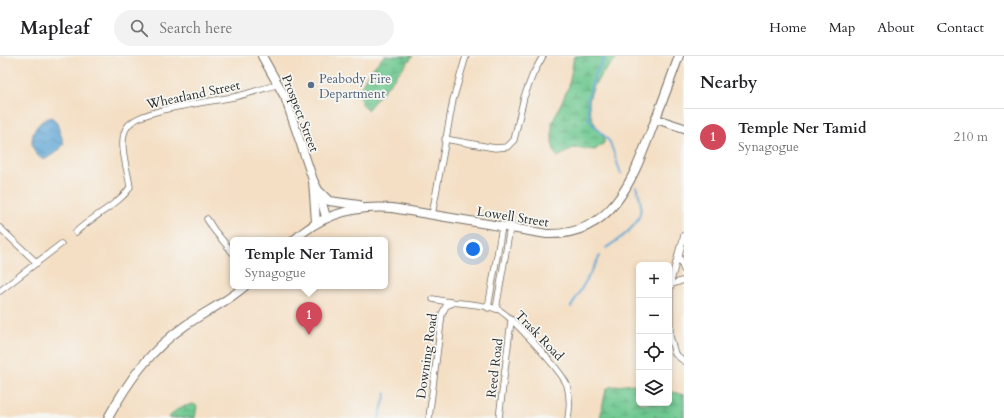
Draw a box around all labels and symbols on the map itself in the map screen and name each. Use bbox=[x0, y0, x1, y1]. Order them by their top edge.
place label: Peabody Fire Department bbox=[319, 70, 391, 103]
street label: Prospect Street bbox=[277, 72, 323, 155]
street label: Wheatland Street bbox=[144, 76, 242, 114]
marker: Peabody Fire Department bbox=[306, 80, 316, 90]
street label: Lowell Street bbox=[476, 202, 550, 232]
your location bbox=[463, 239, 483, 259]
pin: 1 bbox=[296, 302, 322, 335]
street label: Trask Road bbox=[511, 307, 568, 365]
street label: Downing Road bbox=[412, 312, 442, 400]
street label: Reed Road bbox=[482, 337, 508, 399]

